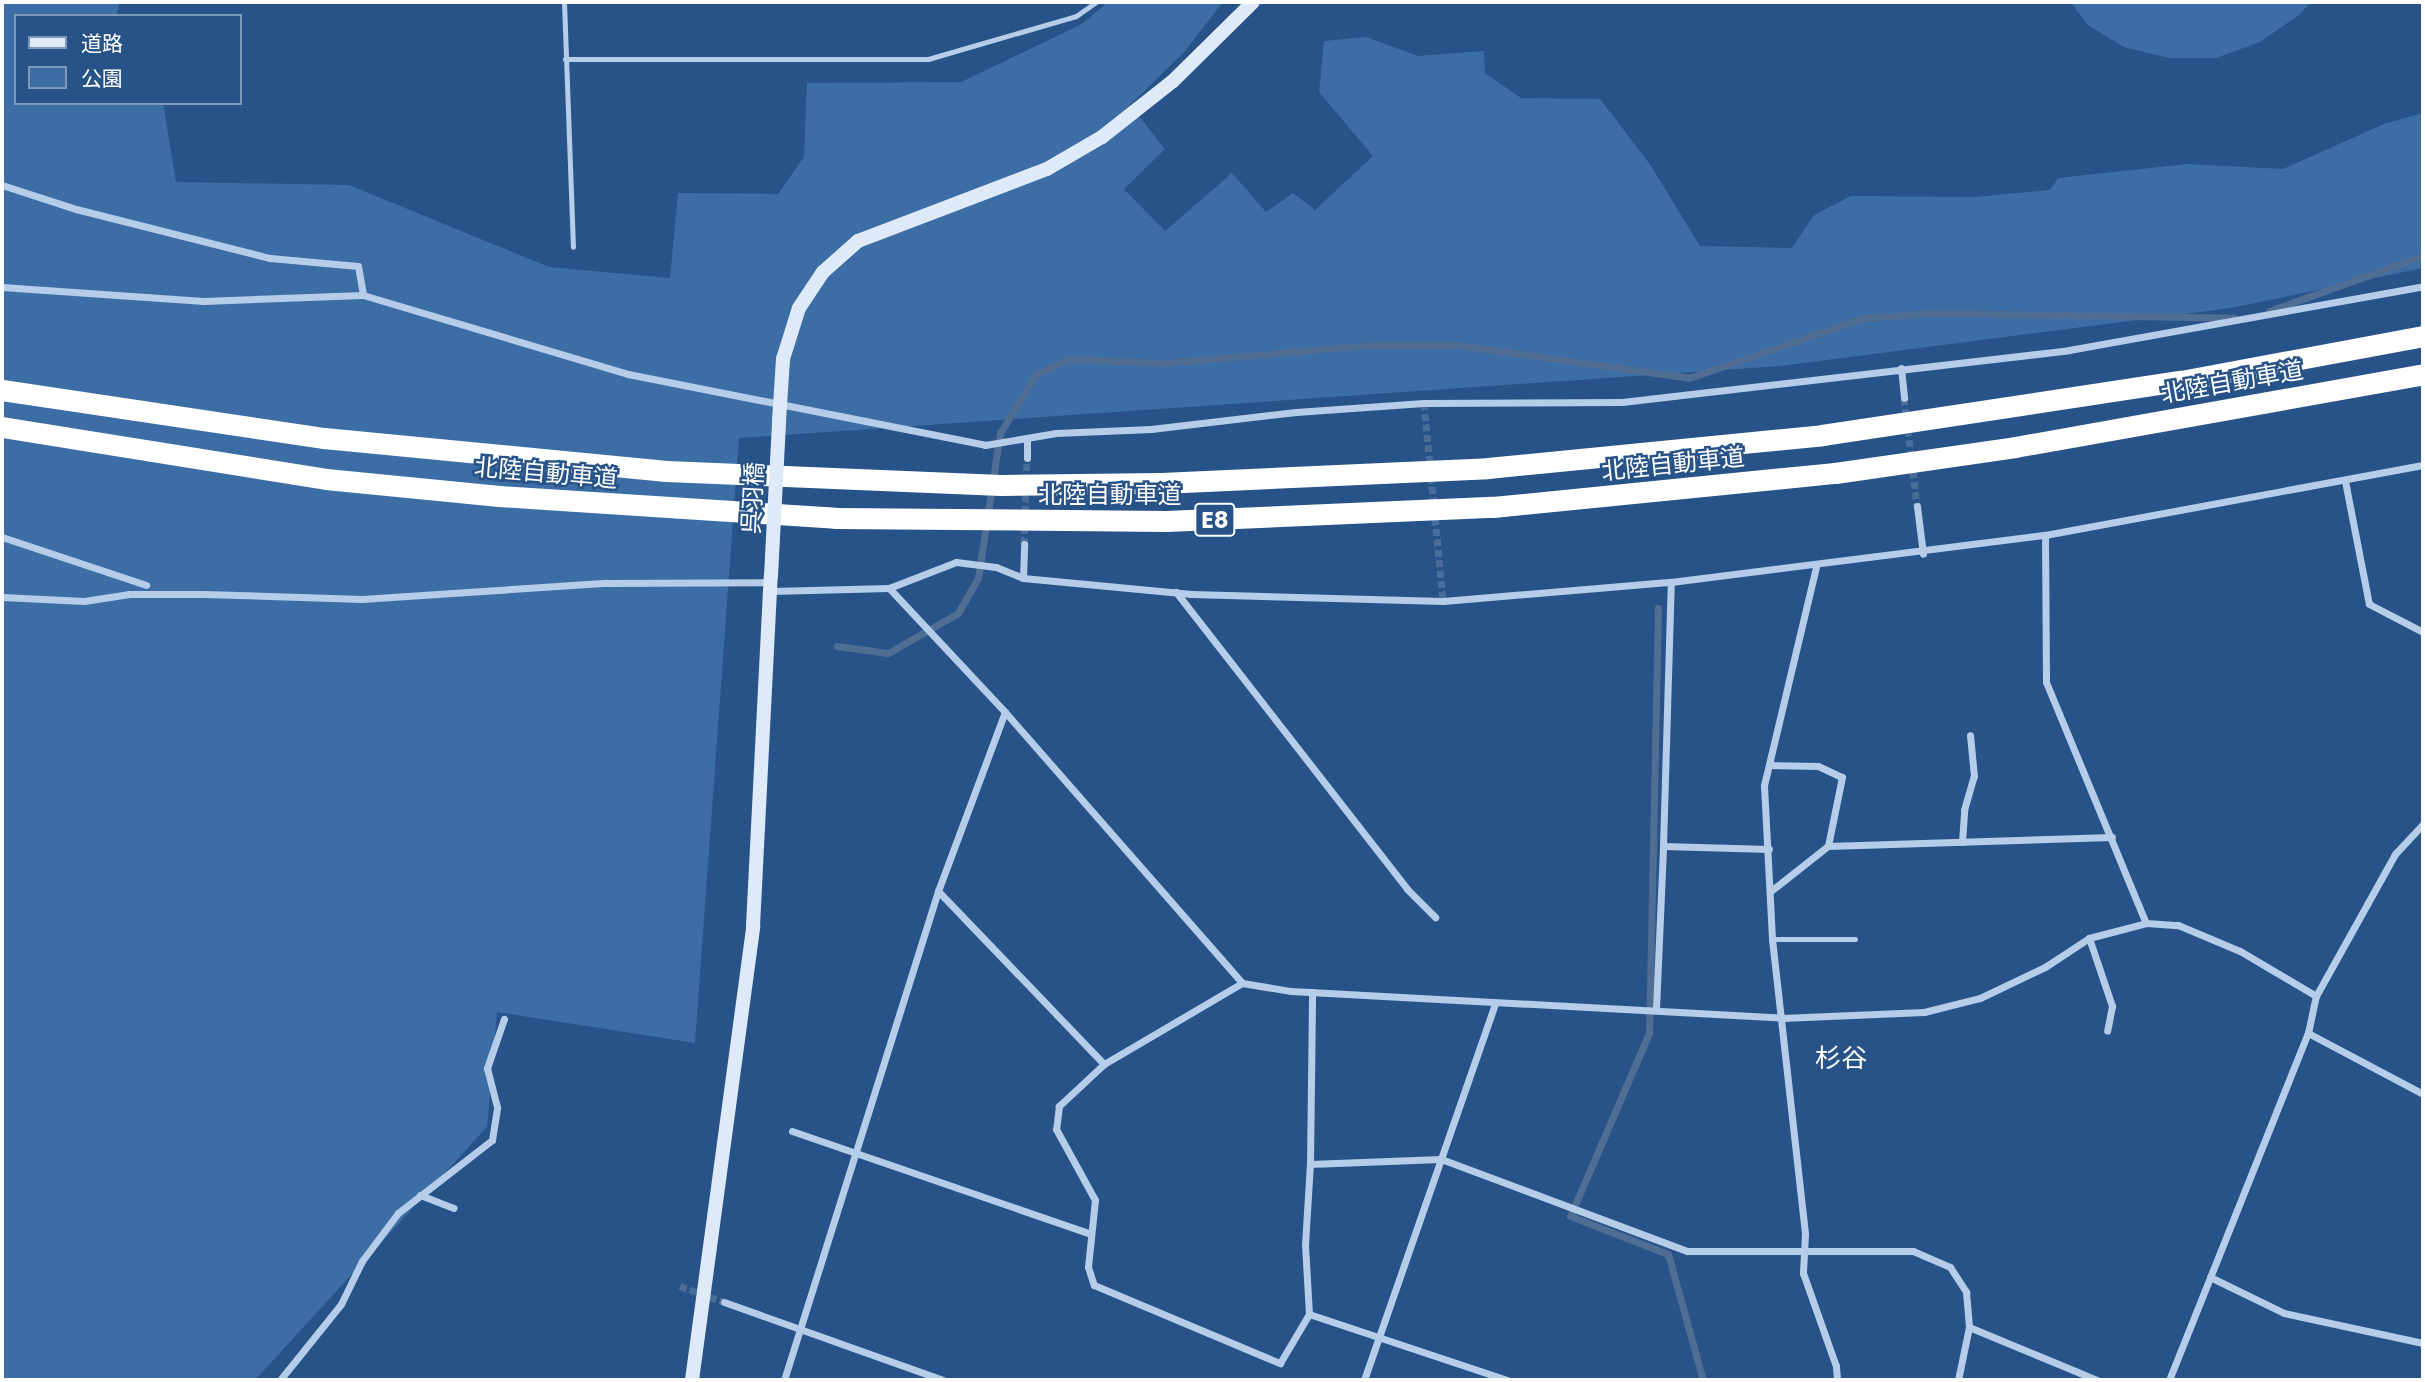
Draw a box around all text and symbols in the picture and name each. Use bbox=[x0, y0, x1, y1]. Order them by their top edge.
legend bbox=[14, 14, 242, 105]
text: 道路 bbox=[81, 29, 123, 58]
text: 公園 bbox=[81, 64, 123, 93]
street label: 北陸自動車道 bbox=[2159, 355, 2305, 409]
street label: 北陸自動車道 bbox=[1600, 442, 1746, 486]
street label: 北陸自動車道 bbox=[473, 452, 619, 494]
street label: 呉羽橋 bbox=[737, 461, 769, 535]
street label: 北陸自動車道 bbox=[1038, 481, 1182, 509]
road number: E8 bbox=[1194, 500, 1236, 540]
district label: 杉谷 bbox=[1815, 1043, 1867, 1075]

